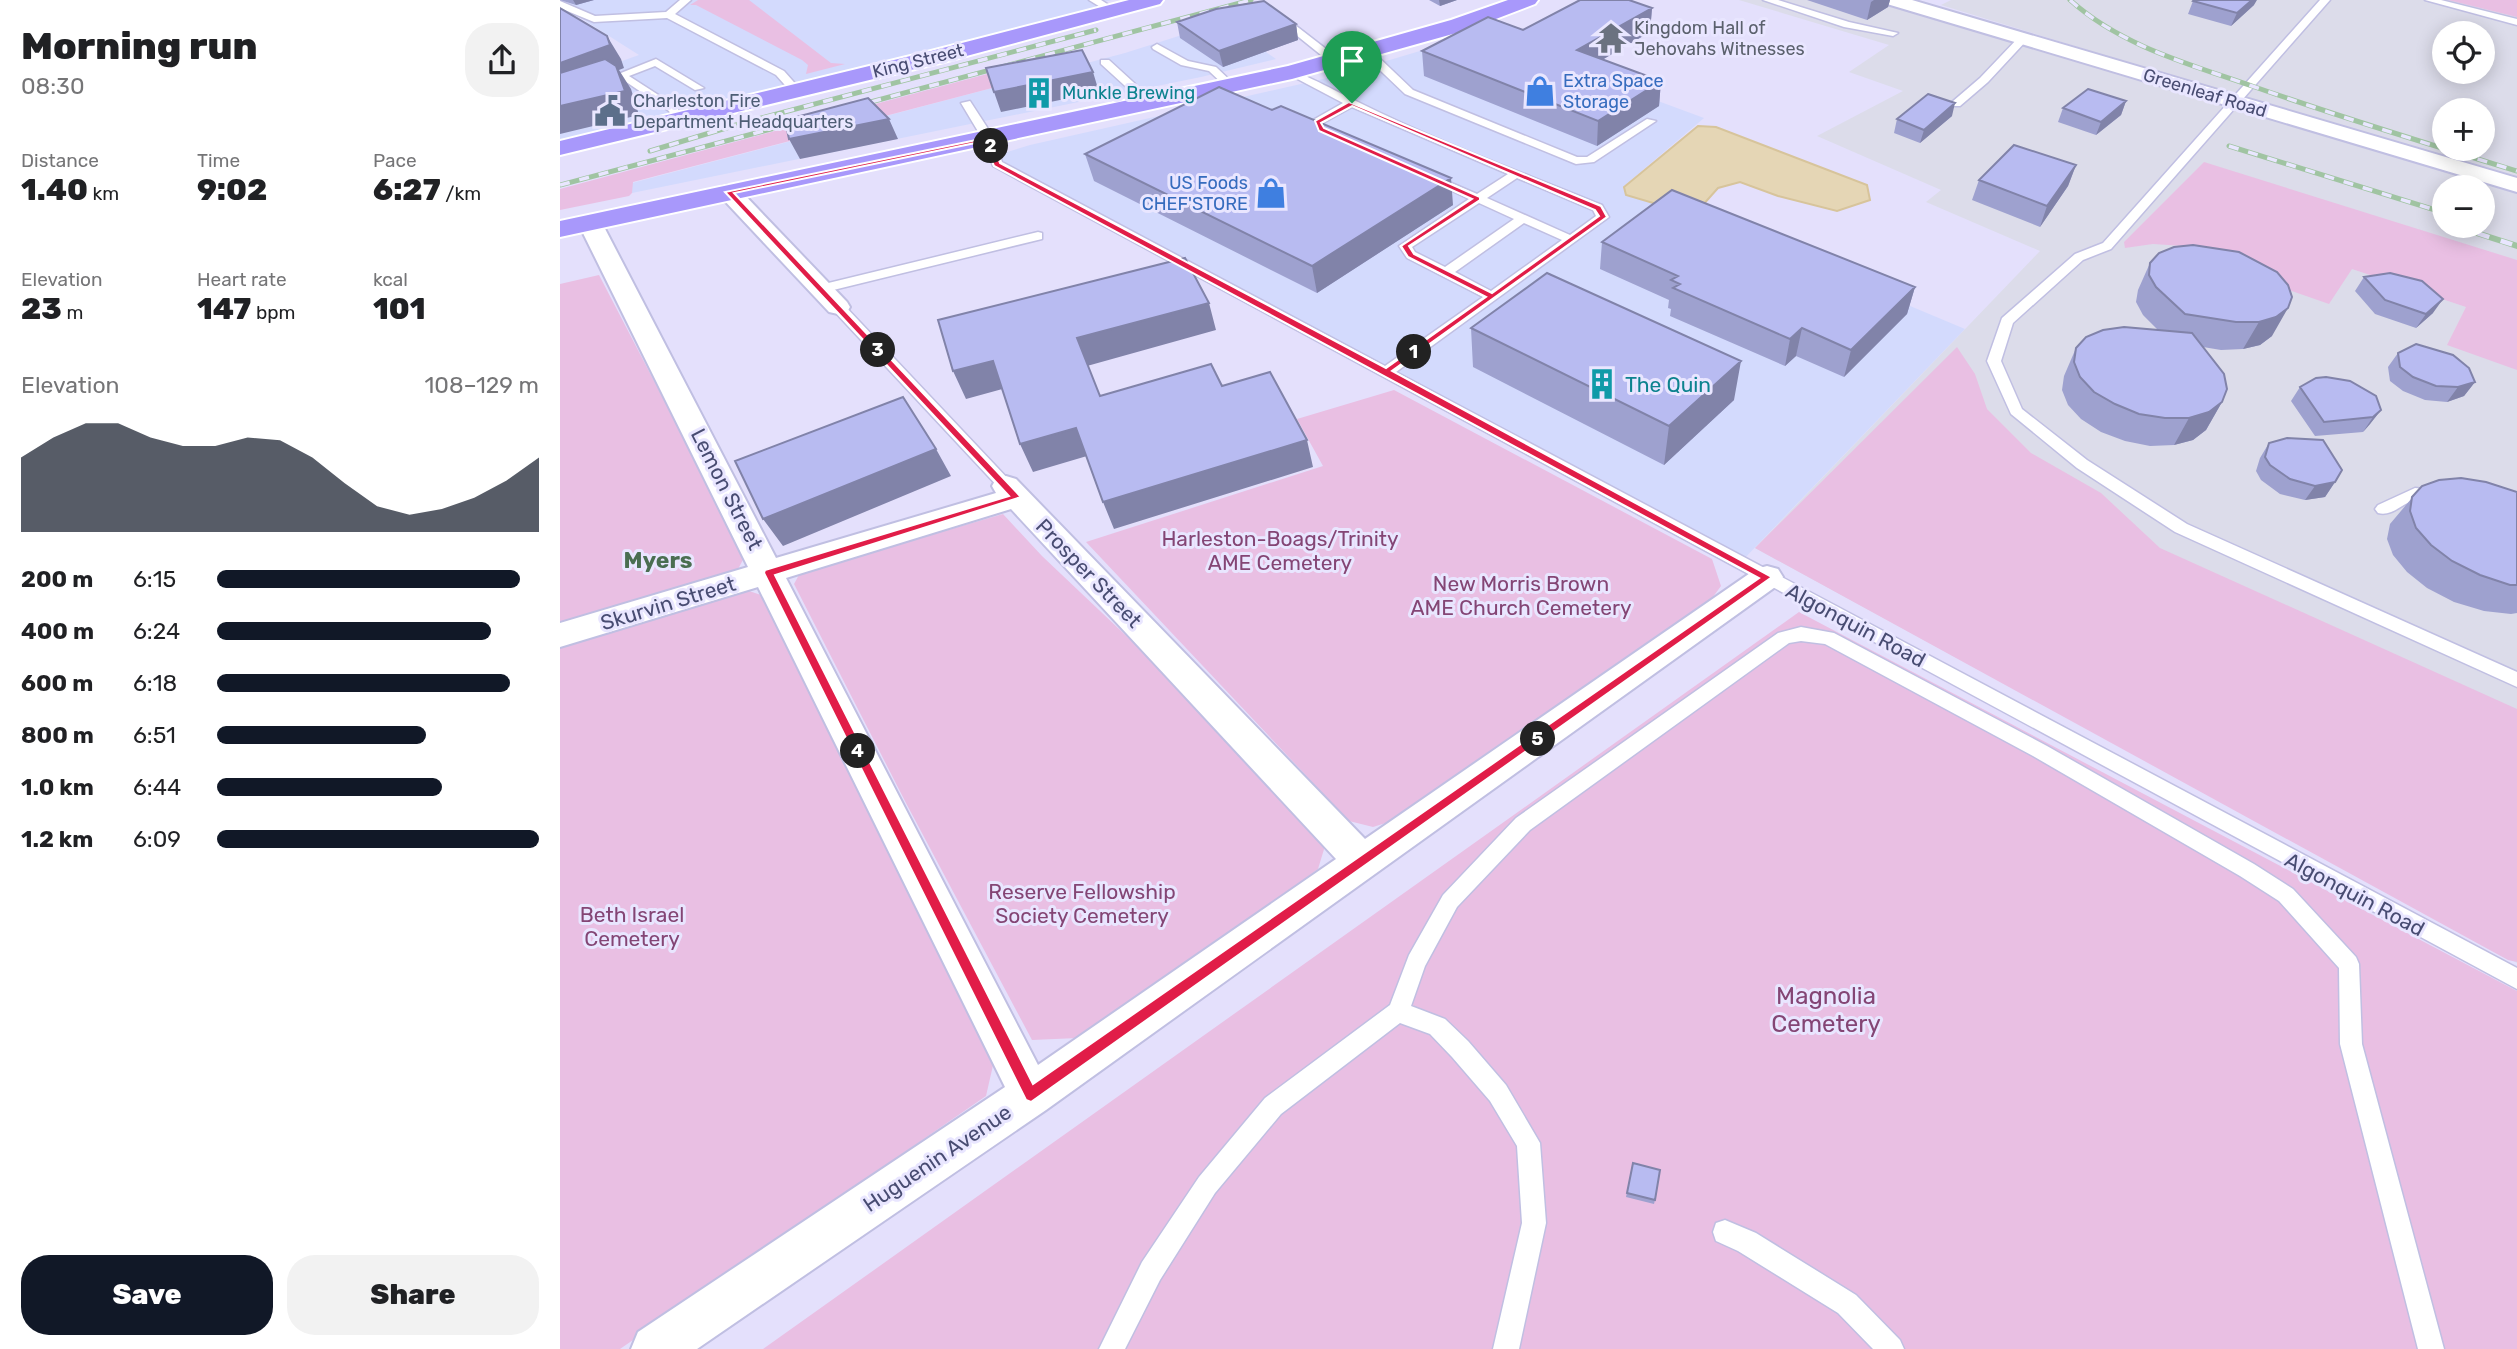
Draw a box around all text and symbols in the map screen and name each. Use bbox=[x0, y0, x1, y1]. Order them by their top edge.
place label: Kingdom Hall of Jehovahs Witnesses bbox=[1634, 17, 1805, 60]
temple icon: Kingdom Hall of Jehovahs Witnesses bbox=[1594, 21, 1628, 55]
map controls bbox=[2432, 21, 2495, 238]
button: locate bbox=[2432, 21, 2495, 84]
text: Morning run bbox=[21, 23, 258, 69]
button: share bbox=[465, 23, 539, 97]
pin bbox=[1322, 31, 1382, 103]
street label: King Street bbox=[870, 39, 966, 83]
icon: arrive bbox=[1333, 42, 1371, 80]
street label: Greenleaf Road bbox=[2141, 64, 2269, 122]
place label: Extra Space Storage bbox=[1563, 70, 1664, 113]
text: 08:30 bbox=[21, 72, 85, 100]
shop icon: Extra Space Storage bbox=[1523, 74, 1557, 108]
building icon: Munkle Brewing bbox=[1022, 76, 1056, 110]
place label: Munkle Brewing bbox=[1062, 82, 1195, 104]
place label: Charleston Fire Department Headquarters bbox=[633, 90, 853, 133]
public building icon: Charleston Fire Department Headquarters bbox=[593, 94, 627, 128]
button: + bbox=[2432, 98, 2495, 161]
pin: 2 bbox=[974, 128, 1008, 164]
text: 2 bbox=[984, 134, 997, 157]
text: Distance bbox=[21, 149, 99, 172]
text: Time bbox=[197, 149, 240, 172]
text: Pace bbox=[373, 149, 417, 172]
text: 1.40 bbox=[21, 172, 88, 208]
text: 9:02 bbox=[197, 172, 267, 208]
text: 6:27 bbox=[373, 172, 441, 208]
place label: US Foods CHEF'STORE bbox=[1142, 172, 1248, 215]
button: − bbox=[2432, 175, 2495, 238]
shop icon: US Foods CHEF'STORE bbox=[1254, 176, 1288, 210]
text: km bbox=[88, 182, 119, 205]
text: /km bbox=[441, 182, 481, 205]
text: Elevation bbox=[21, 268, 102, 291]
text: Heart rate bbox=[197, 268, 287, 291]
text: kcal bbox=[373, 268, 408, 291]
text: 23 bbox=[21, 291, 62, 327]
text: 147 bbox=[197, 291, 251, 327]
text: 101 bbox=[373, 291, 426, 327]
text: m bbox=[62, 301, 83, 324]
text: bpm bbox=[251, 301, 295, 324]
pin: 3 bbox=[860, 332, 896, 368]
pin: 1 bbox=[1396, 334, 1432, 370]
text: 3 bbox=[871, 338, 884, 361]
text: 1 bbox=[1409, 340, 1418, 363]
building icon: The Quin bbox=[1585, 367, 1619, 401]
text: Elevation bbox=[21, 371, 120, 399]
text: 108–129 m bbox=[424, 371, 539, 399]
place label: The Quin bbox=[1625, 372, 1711, 397]
street label: Lemon Street bbox=[686, 424, 768, 554]
street label: Prosper Street bbox=[1031, 513, 1147, 633]
park label: Harleston-Boags/Trinity AME Cemetery bbox=[1161, 526, 1399, 575]
district label: Myers bbox=[623, 546, 693, 574]
text: 200 m bbox=[21, 565, 93, 593]
text: 6:15 bbox=[133, 565, 176, 593]
street label: Skurvin Street bbox=[597, 571, 739, 635]
park label: New Morris Brown AME Church Cemetery bbox=[1411, 571, 1632, 620]
street label: Algonquin Road bbox=[1782, 578, 1930, 672]
text: 400 m bbox=[21, 617, 94, 645]
text: 6:24 bbox=[133, 617, 180, 645]
text: 600 m bbox=[21, 669, 93, 697]
text: 6:18 bbox=[133, 669, 177, 697]
text: 800 m bbox=[21, 721, 94, 749]
text: 6:51 bbox=[133, 721, 176, 749]
pin: 5 bbox=[1520, 722, 1556, 756]
text: 5 bbox=[1531, 727, 1544, 750]
pin: 4 bbox=[840, 734, 876, 768]
text: 4 bbox=[851, 739, 864, 762]
text: 1.0 km bbox=[21, 773, 94, 801]
text: 6:44 bbox=[133, 773, 181, 801]
text: 1.2 km bbox=[21, 825, 93, 853]
text: 6:09 bbox=[133, 825, 181, 853]
street label: Algonquin Road bbox=[2281, 847, 2429, 941]
park label: Reserve Fellowship Society Cemetery bbox=[988, 879, 1176, 928]
park label: Beth Israel Cemetery bbox=[580, 902, 684, 951]
park label: Magnolia Cemetery bbox=[1771, 982, 1881, 1038]
street label: Huguenin Avenue bbox=[858, 1099, 1016, 1217]
button: Save bbox=[21, 1255, 273, 1335]
button: Share bbox=[287, 1255, 539, 1335]

